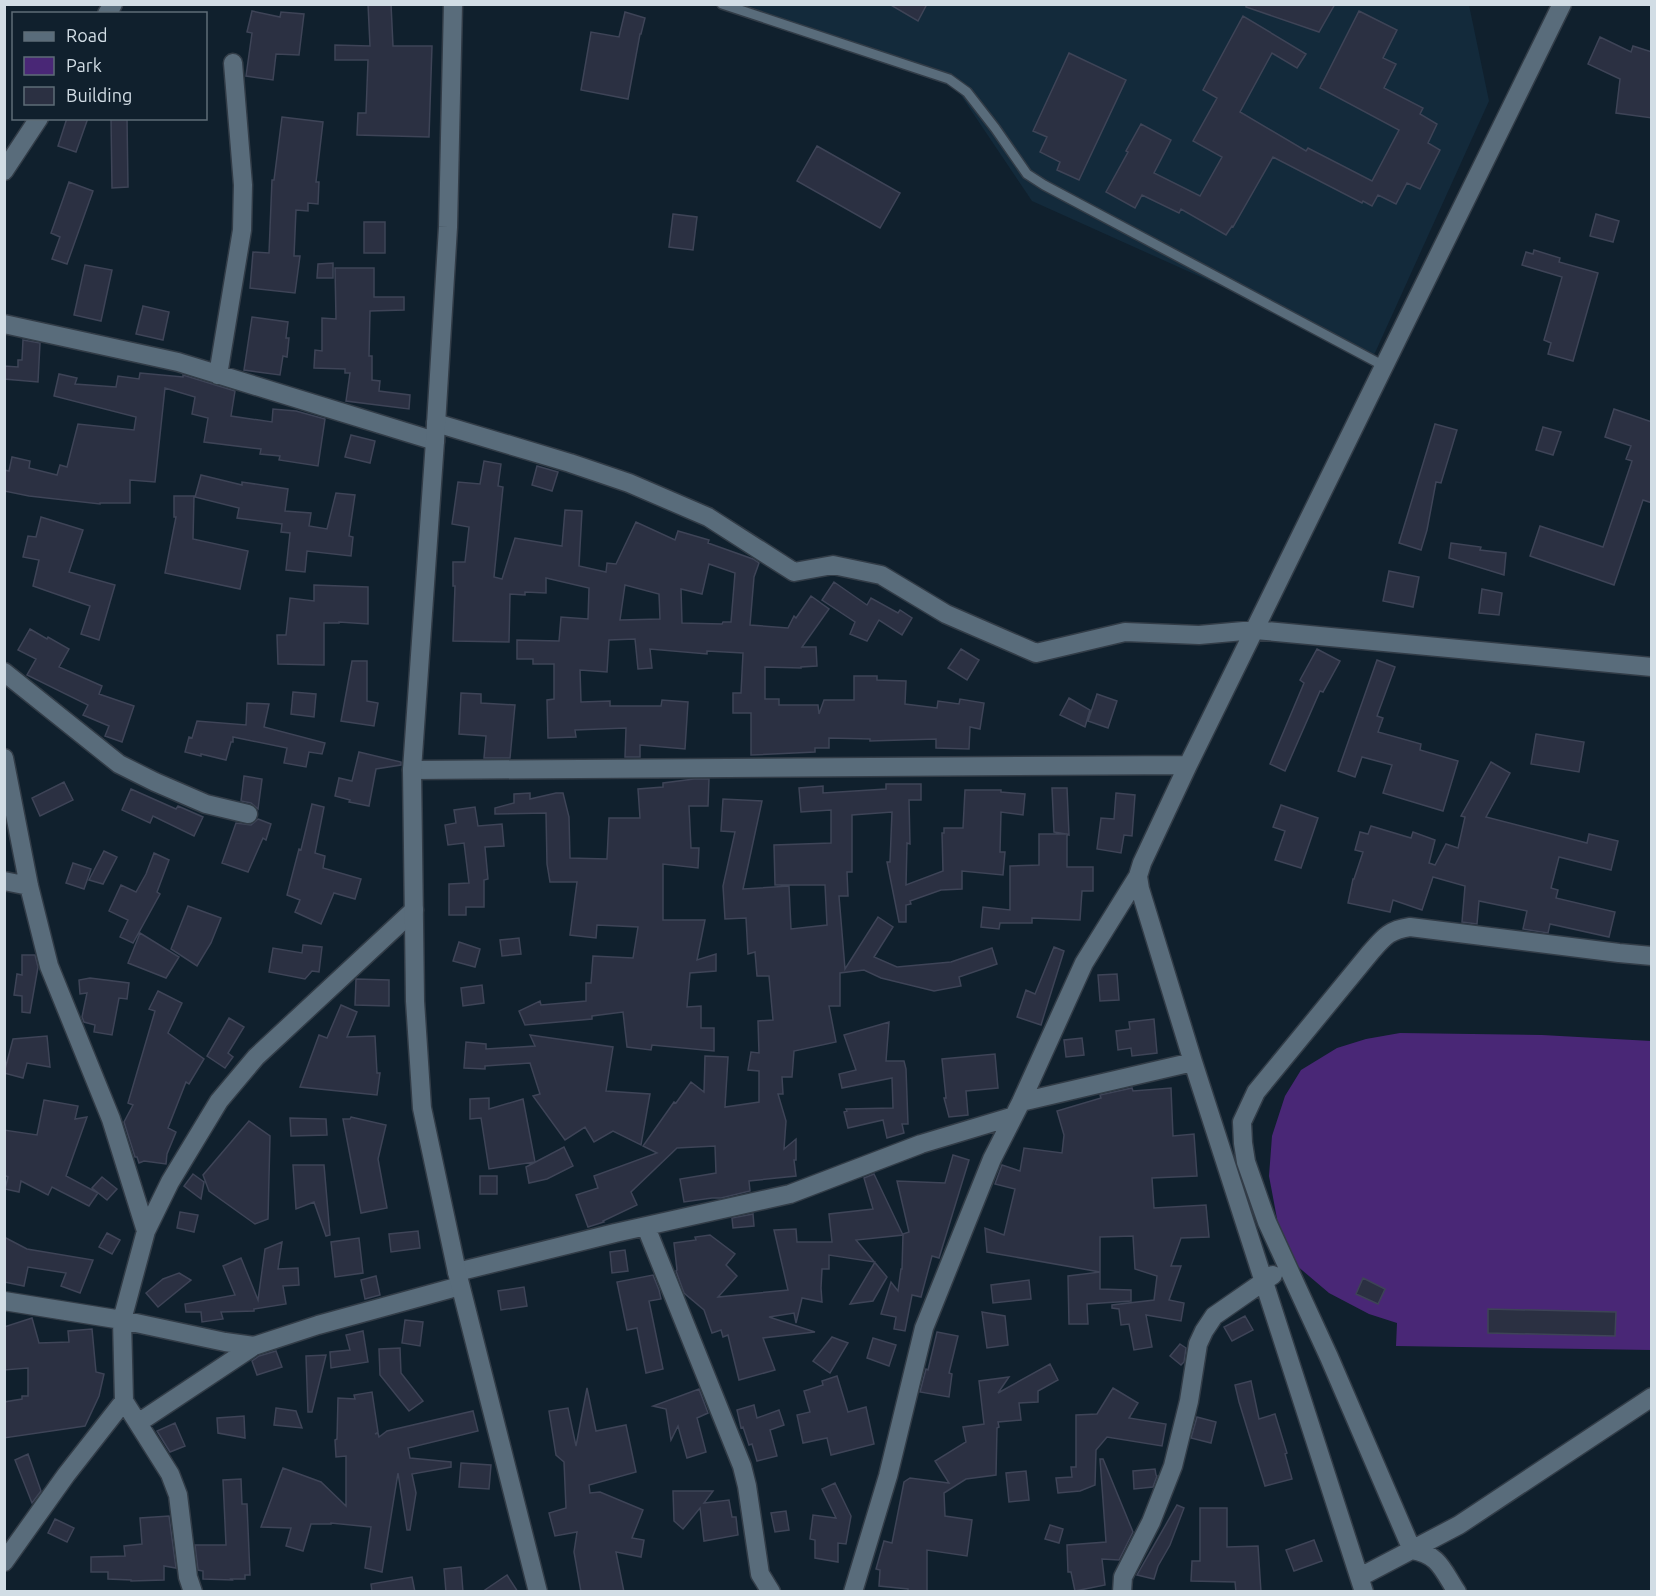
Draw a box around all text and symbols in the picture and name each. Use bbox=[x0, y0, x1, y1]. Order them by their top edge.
legend bbox=[12, 12, 207, 120]
text: Road bbox=[66, 25, 108, 45]
text: Park bbox=[66, 55, 102, 75]
text: Building bbox=[66, 85, 132, 105]

